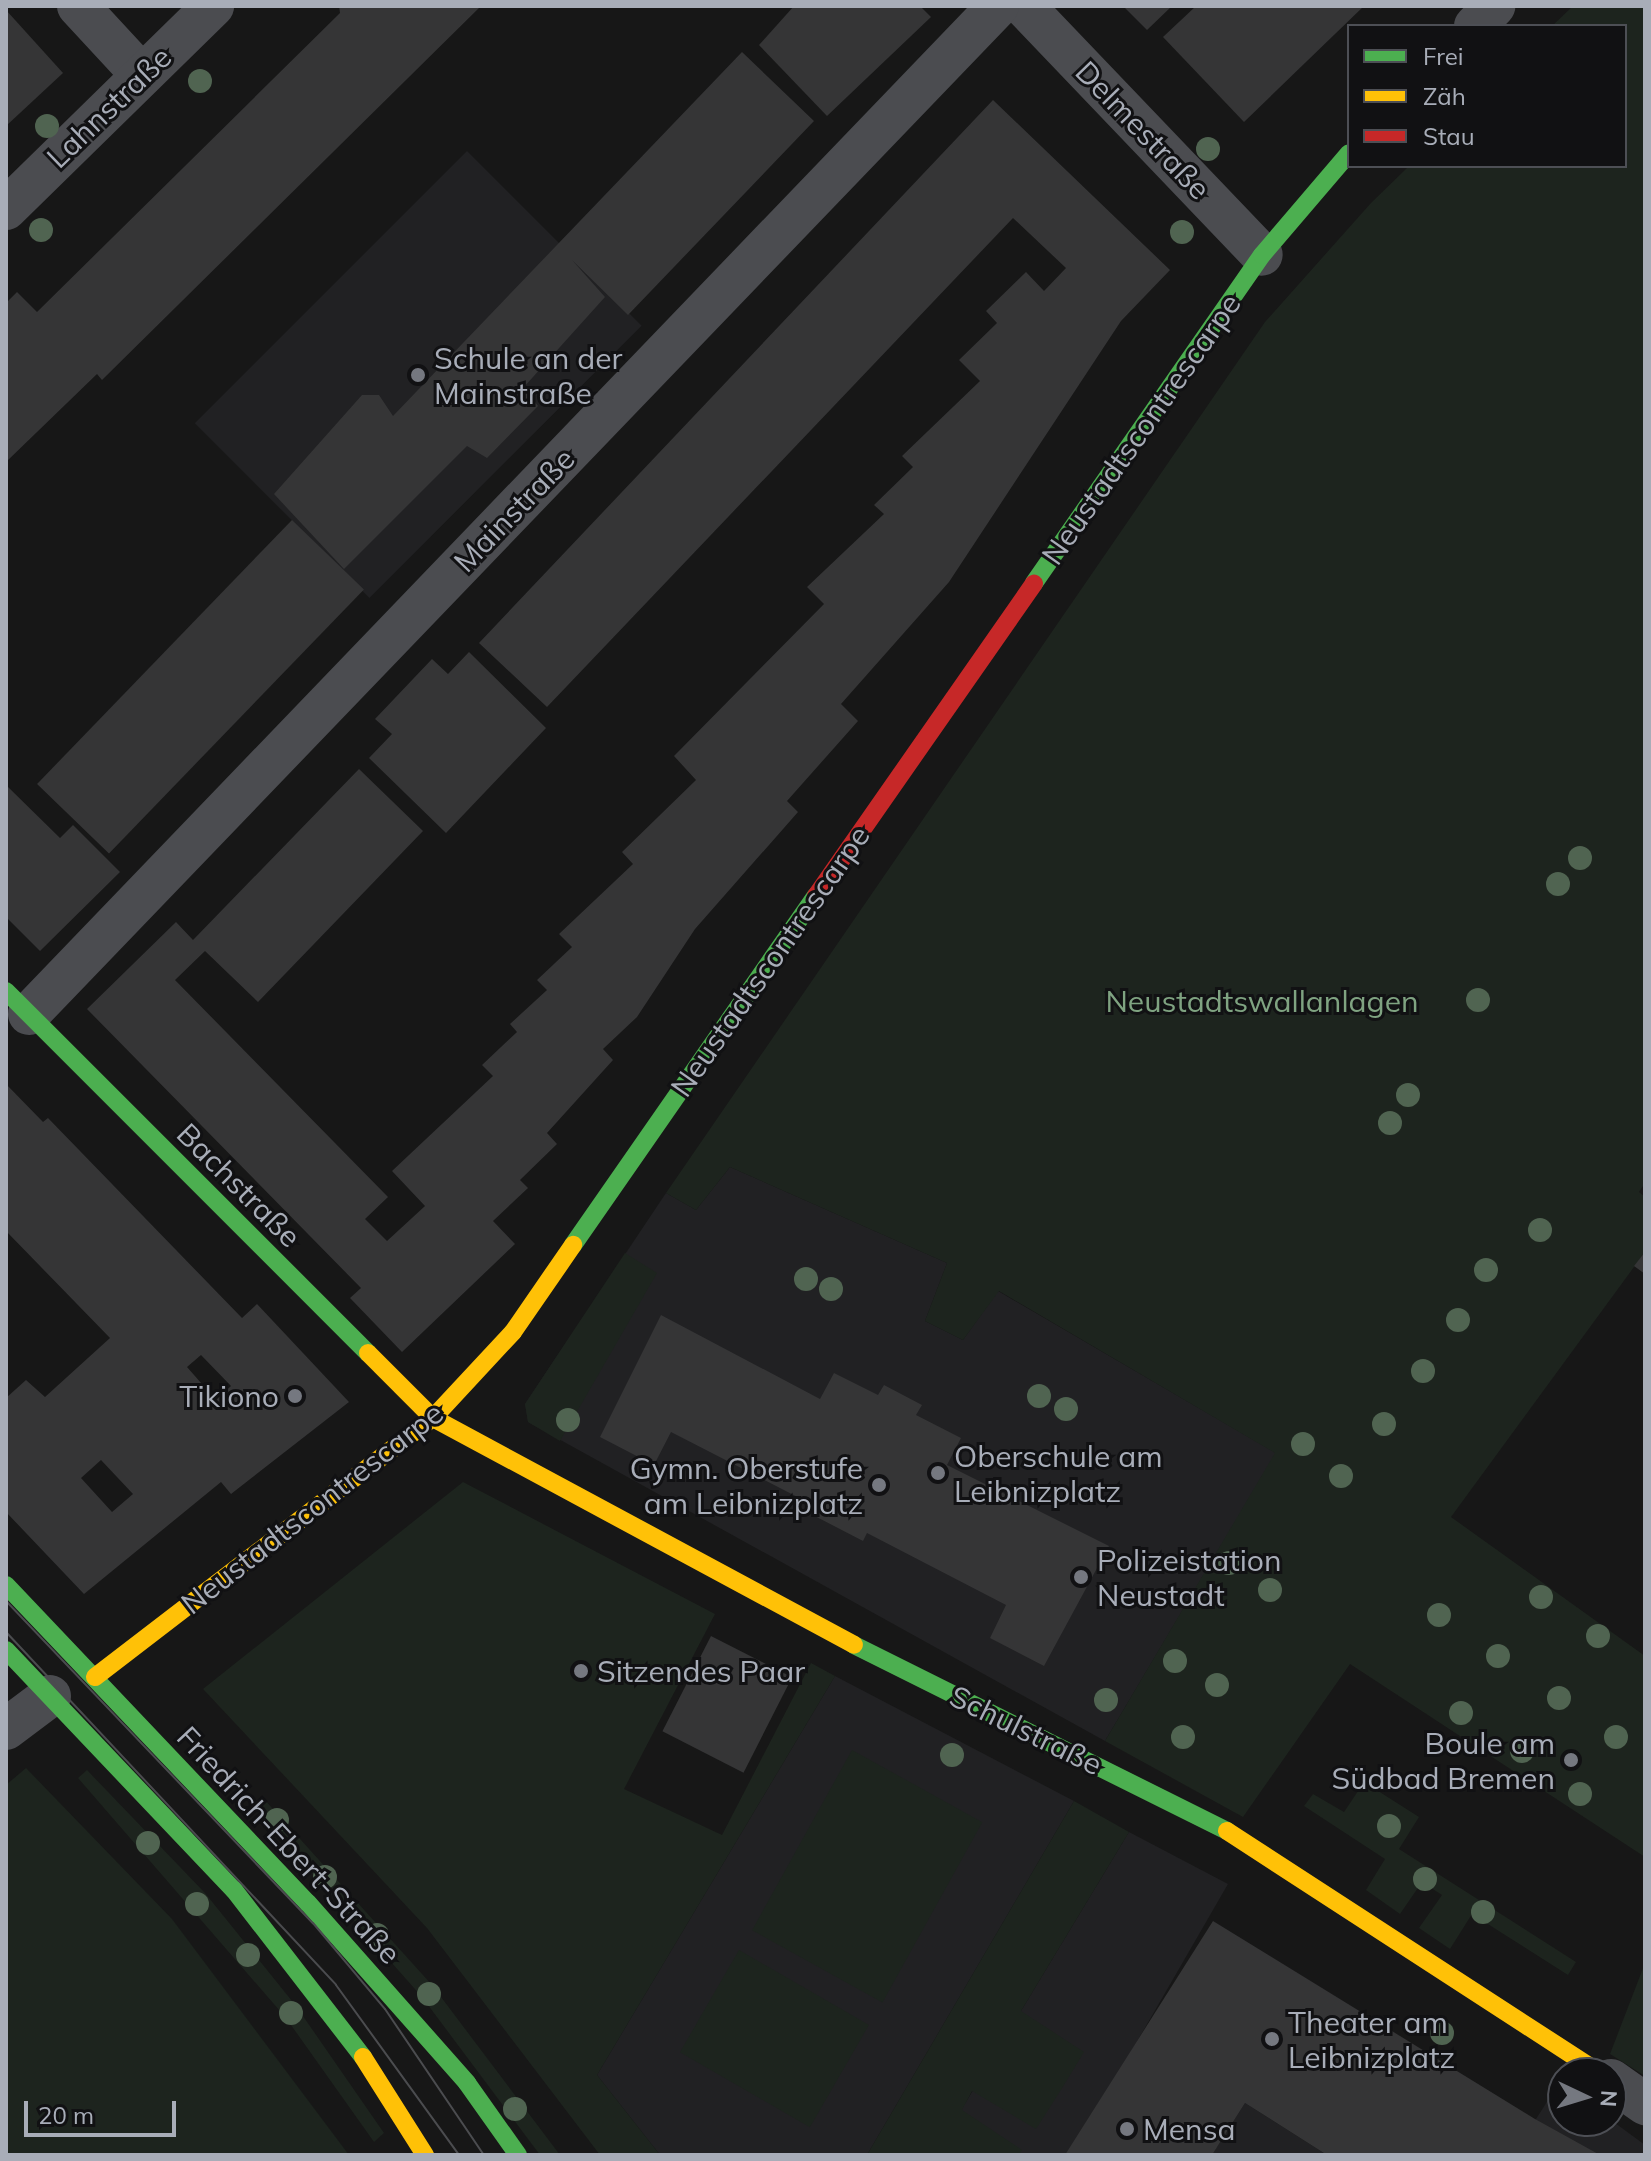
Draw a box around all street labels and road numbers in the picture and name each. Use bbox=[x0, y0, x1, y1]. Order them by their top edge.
street label: Lahnstraße bbox=[39, 39, 179, 175]
street label: Delmestraße bbox=[1068, 54, 1218, 206]
street label: Neustadtscontrescarpe bbox=[1034, 287, 1248, 571]
street label: Mainstraße bbox=[446, 441, 582, 579]
street label: Neustadtscontrescarpe bbox=[663, 819, 877, 1103]
street label: Bachstraße bbox=[170, 1116, 308, 1254]
street label: Neustadtscontrescarpe bbox=[174, 1395, 450, 1621]
street label: Schulstraße bbox=[944, 1678, 1108, 1782]
street label: Friedrich-Ebert-Straße bbox=[170, 1719, 408, 1971]

